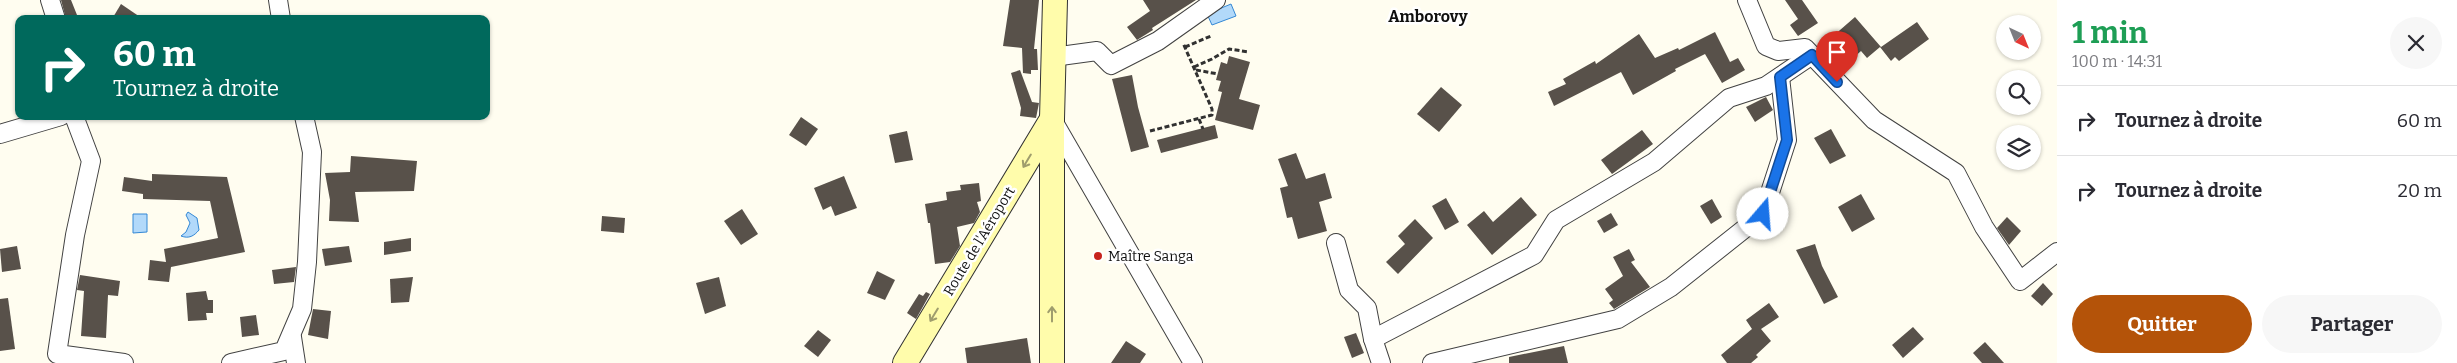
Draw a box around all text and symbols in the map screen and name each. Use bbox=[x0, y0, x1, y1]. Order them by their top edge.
district label: Amborovy bbox=[1388, 7, 1468, 26]
north arrow bbox=[1996, 15, 2041, 60]
map controls bbox=[1996, 15, 2041, 170]
text: 1 min bbox=[2072, 15, 2148, 51]
button: close bbox=[2390, 17, 2442, 69]
pin bbox=[1816, 31, 1858, 82]
text: 60 m bbox=[113, 33, 196, 75]
icon: right bbox=[30, 35, 95, 100]
icon: arrive bbox=[1823, 38, 1851, 66]
text: 100 m · 14:31 bbox=[2072, 52, 2162, 71]
button: search bbox=[1996, 70, 2041, 115]
text: Tournez à droite bbox=[113, 75, 279, 102]
icon: right bbox=[2072, 107, 2100, 135]
text: Tournez à droite bbox=[2115, 109, 2262, 132]
text: 60 m bbox=[2397, 109, 2442, 132]
button: layers bbox=[1996, 125, 2041, 170]
one-way arrow bbox=[1021, 154, 1031, 168]
icon: right bbox=[2072, 177, 2100, 205]
text: Tournez à droite bbox=[2115, 179, 2262, 202]
text: 20 m bbox=[2398, 179, 2442, 202]
street label: Route de l'Aéroport bbox=[940, 184, 1019, 299]
position arrow bbox=[1736, 187, 1788, 239]
place label: Maître Sanga bbox=[1108, 248, 1194, 265]
marker: Maître Sanga bbox=[1092, 250, 1104, 262]
button: Quitter bbox=[2072, 295, 2252, 353]
button: Partager bbox=[2262, 295, 2442, 353]
one-way arrow bbox=[1047, 307, 1057, 323]
one-way arrow bbox=[929, 308, 939, 322]

